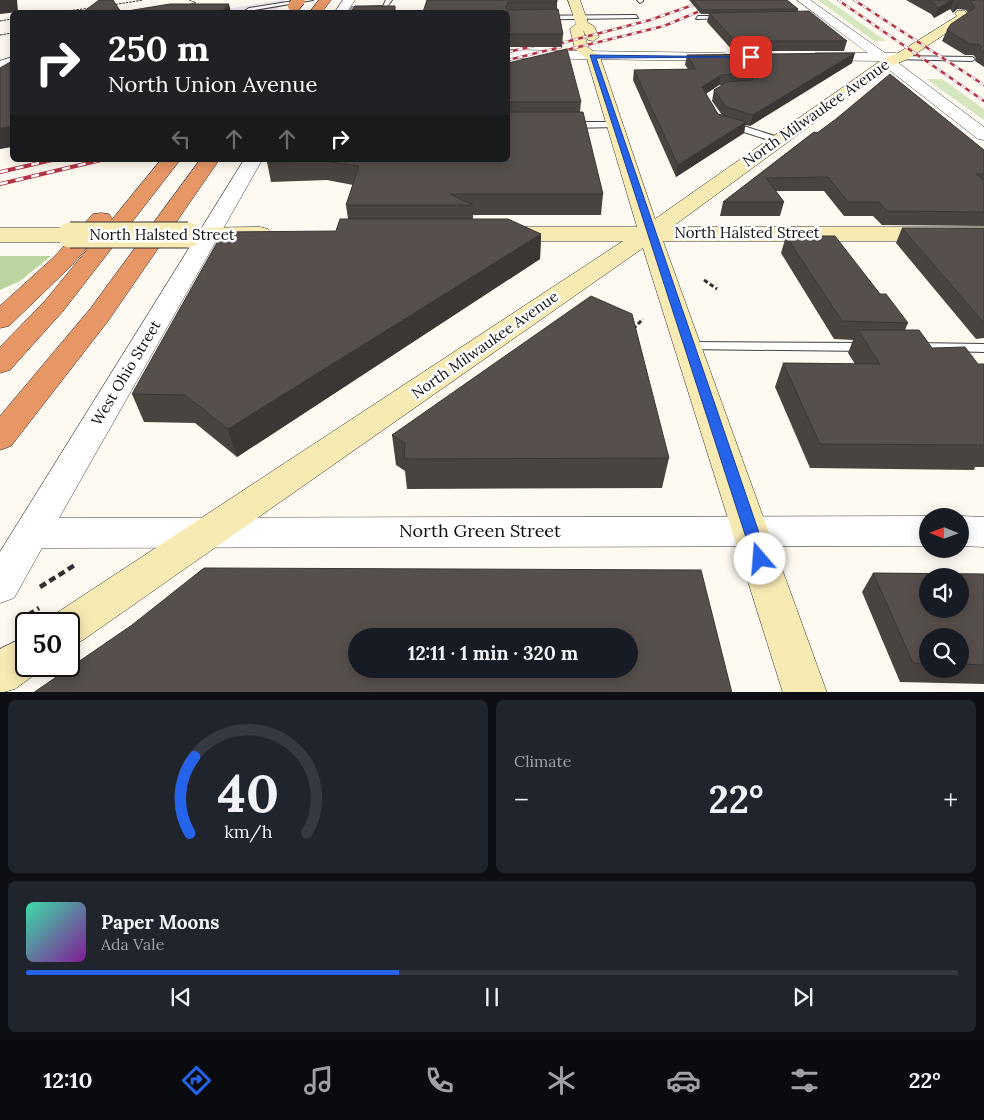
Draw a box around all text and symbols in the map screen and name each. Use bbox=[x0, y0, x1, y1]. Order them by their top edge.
text: 250 m bbox=[108, 26, 209, 71]
icon: right bbox=[25, 30, 90, 95]
pin bbox=[730, 36, 772, 78]
icon: arrive bbox=[737, 43, 765, 71]
street label: North Milwaukee Avenue bbox=[739, 55, 893, 171]
text: North Union Avenue bbox=[108, 70, 317, 98]
icon: left bbox=[167, 125, 195, 153]
icon: ahead bbox=[220, 125, 248, 153]
icon: ahead bbox=[273, 125, 301, 153]
icon: right bbox=[326, 125, 354, 153]
street label: North Halsted Street bbox=[674, 223, 820, 242]
street label: North Halsted Street bbox=[89, 225, 235, 244]
street label: North Milwaukee Avenue bbox=[408, 287, 562, 403]
street label: West Ohio Street bbox=[87, 316, 165, 429]
north arrow bbox=[919, 508, 969, 558]
map controls bbox=[919, 508, 969, 678]
street label: North Green Street bbox=[399, 519, 561, 542]
position arrow bbox=[733, 532, 785, 584]
button: sound bbox=[919, 568, 969, 618]
speed limit sign: 50 bbox=[15, 612, 80, 677]
button: search bbox=[919, 628, 969, 678]
text: 12:11 · 1 min · 320 m bbox=[408, 641, 578, 665]
text: Climate bbox=[514, 751, 571, 771]
text: 40 bbox=[217, 760, 279, 826]
text: 22° bbox=[708, 775, 764, 823]
text: − bbox=[514, 782, 529, 818]
text: + bbox=[943, 782, 958, 818]
text: km/h bbox=[224, 820, 272, 843]
text: Paper Moons bbox=[101, 910, 220, 934]
text: Ada Vale bbox=[101, 934, 164, 954]
icon: previous bbox=[167, 983, 195, 1011]
icon: pause bbox=[478, 983, 506, 1011]
icon: next bbox=[789, 983, 817, 1011]
icon: directions bbox=[179, 1063, 214, 1098]
icon: music bbox=[301, 1063, 336, 1098]
icon: phone bbox=[422, 1063, 457, 1098]
icon: climate bbox=[544, 1063, 579, 1098]
icon: car bbox=[666, 1063, 701, 1098]
icon: filters bbox=[787, 1063, 822, 1098]
text: 12:10 bbox=[43, 1066, 92, 1094]
text: 22° bbox=[909, 1066, 941, 1094]

